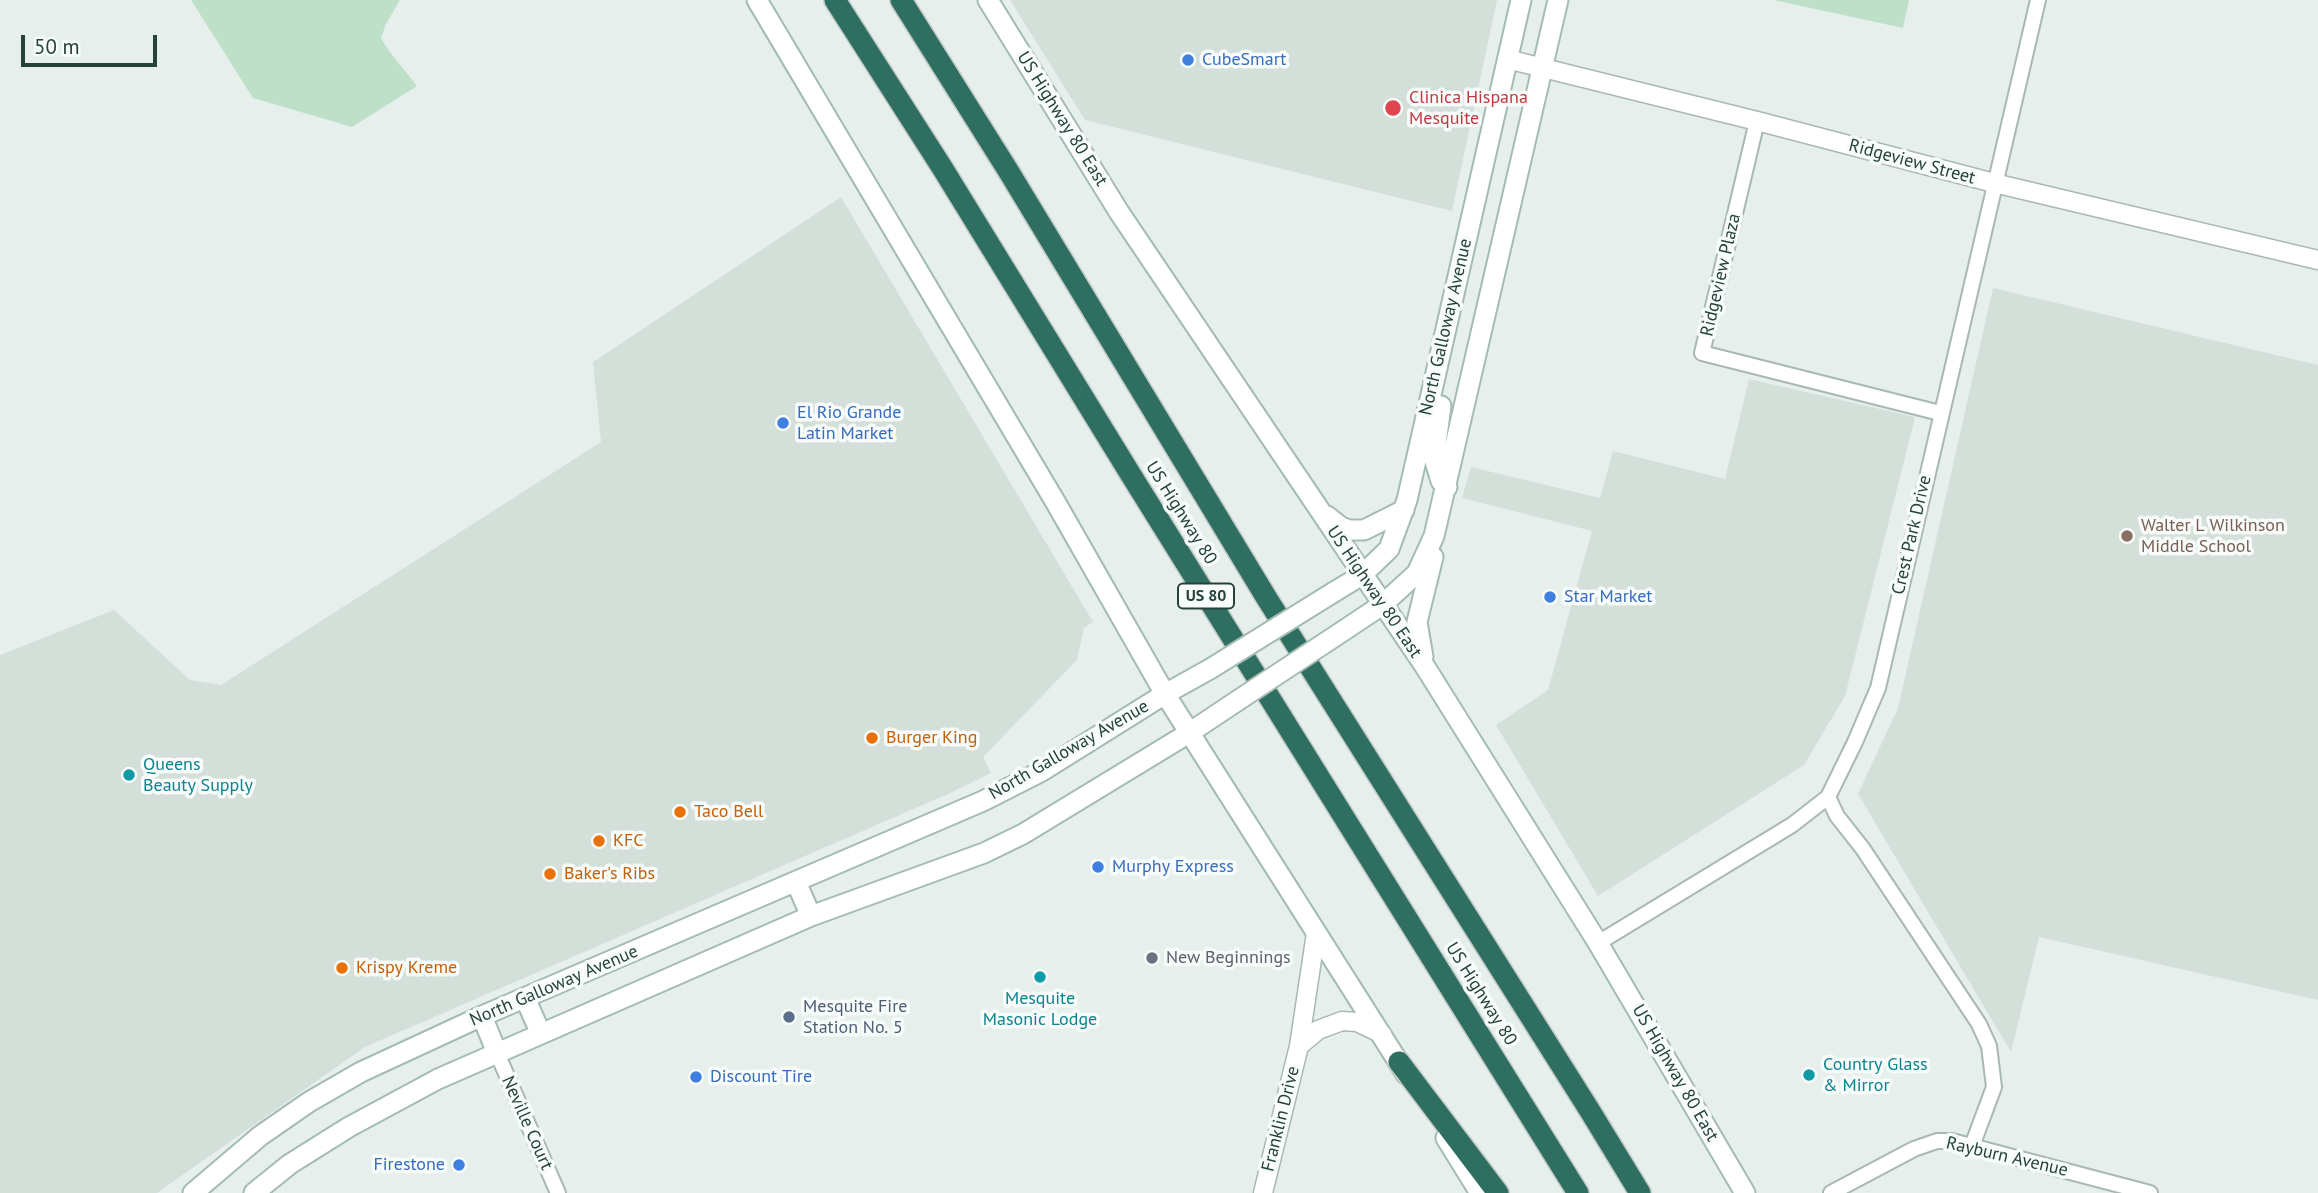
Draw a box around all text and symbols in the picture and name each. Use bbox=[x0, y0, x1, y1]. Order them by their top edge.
scale bar bbox=[24, 21, 161, 65]
text: 50 m bbox=[34, 33, 80, 60]
street label: US Highway 80 East bbox=[1012, 48, 1112, 190]
place label: CubeSmart bbox=[1202, 49, 1286, 71]
marker: CubeSmart bbox=[1180, 52, 1196, 68]
place label: Clinica Hispana Mesquite bbox=[1409, 87, 1528, 130]
marker: Clinica Hispana Mesquite bbox=[1383, 98, 1403, 118]
street label: Ridgeview Street bbox=[1846, 135, 1978, 189]
street label: Ridgeview Plaza bbox=[1696, 212, 1746, 338]
street label: North Galloway Avenue bbox=[1415, 237, 1477, 417]
place label: El Rio Grande Latin Market bbox=[797, 402, 901, 444]
marker: El Rio Grande Latin Market bbox=[775, 415, 791, 431]
street label: US Highway 80 bbox=[1141, 457, 1221, 569]
street label: Crest Park Drive bbox=[1888, 473, 1936, 597]
place label: Walter L Wilkinson Middle School bbox=[2141, 515, 2285, 558]
street label: US Highway 80 East bbox=[1322, 522, 1426, 662]
marker: Walter L Wilkinson Middle School bbox=[2119, 528, 2135, 544]
road number: US 80 bbox=[1178, 583, 1234, 608]
place label: Star Market bbox=[1564, 586, 1652, 608]
marker: Star Market bbox=[1542, 589, 1558, 605]
street label: North Galloway Avenue bbox=[985, 695, 1153, 805]
place label: Burger King bbox=[886, 727, 977, 749]
marker: Burger King bbox=[864, 730, 880, 746]
place label: Queens Beauty Supply bbox=[143, 754, 253, 796]
marker: Queens Beauty Supply bbox=[121, 767, 137, 783]
place label: Taco Bell bbox=[694, 801, 763, 823]
marker: Taco Bell bbox=[672, 804, 688, 820]
place label: KFC bbox=[613, 830, 644, 852]
marker: KFC bbox=[591, 833, 607, 849]
place label: Murphy Express bbox=[1112, 856, 1234, 878]
marker: Murphy Express bbox=[1090, 859, 1106, 875]
place label: Baker's Ribs bbox=[564, 863, 655, 885]
marker: Baker's Ribs bbox=[542, 866, 558, 882]
street label: US Highway 80 bbox=[1441, 938, 1521, 1050]
street label: North Galloway Avenue bbox=[467, 941, 641, 1031]
place label: New Beginnings bbox=[1166, 947, 1291, 969]
marker: New Beginnings bbox=[1144, 950, 1160, 966]
place label: Krispy Kreme bbox=[356, 957, 457, 979]
marker: Krispy Kreme bbox=[334, 960, 350, 976]
marker: Mesquite Masonic Lodge bbox=[1032, 969, 1048, 985]
place label: Mesquite Masonic Lodge bbox=[983, 988, 1097, 1030]
place label: Mesquite Fire Station No. 5 bbox=[803, 996, 907, 1038]
street label: US Highway 80 East bbox=[1627, 1001, 1723, 1145]
marker: Mesquite Fire Station No. 5 bbox=[781, 1009, 797, 1025]
place label: Country Glass & Mirror bbox=[1823, 1054, 1928, 1096]
street label: Franklin Drive bbox=[1257, 1064, 1305, 1174]
place label: Discount Tire bbox=[710, 1066, 812, 1088]
marker: Country Glass & Mirror bbox=[1801, 1067, 1817, 1083]
marker: Discount Tire bbox=[688, 1069, 704, 1085]
street label: Neville Court bbox=[497, 1073, 557, 1173]
street label: Rayburn Avenue bbox=[1944, 1133, 2070, 1181]
place label: Firestone bbox=[373, 1154, 445, 1176]
marker: Firestone bbox=[451, 1157, 467, 1173]

